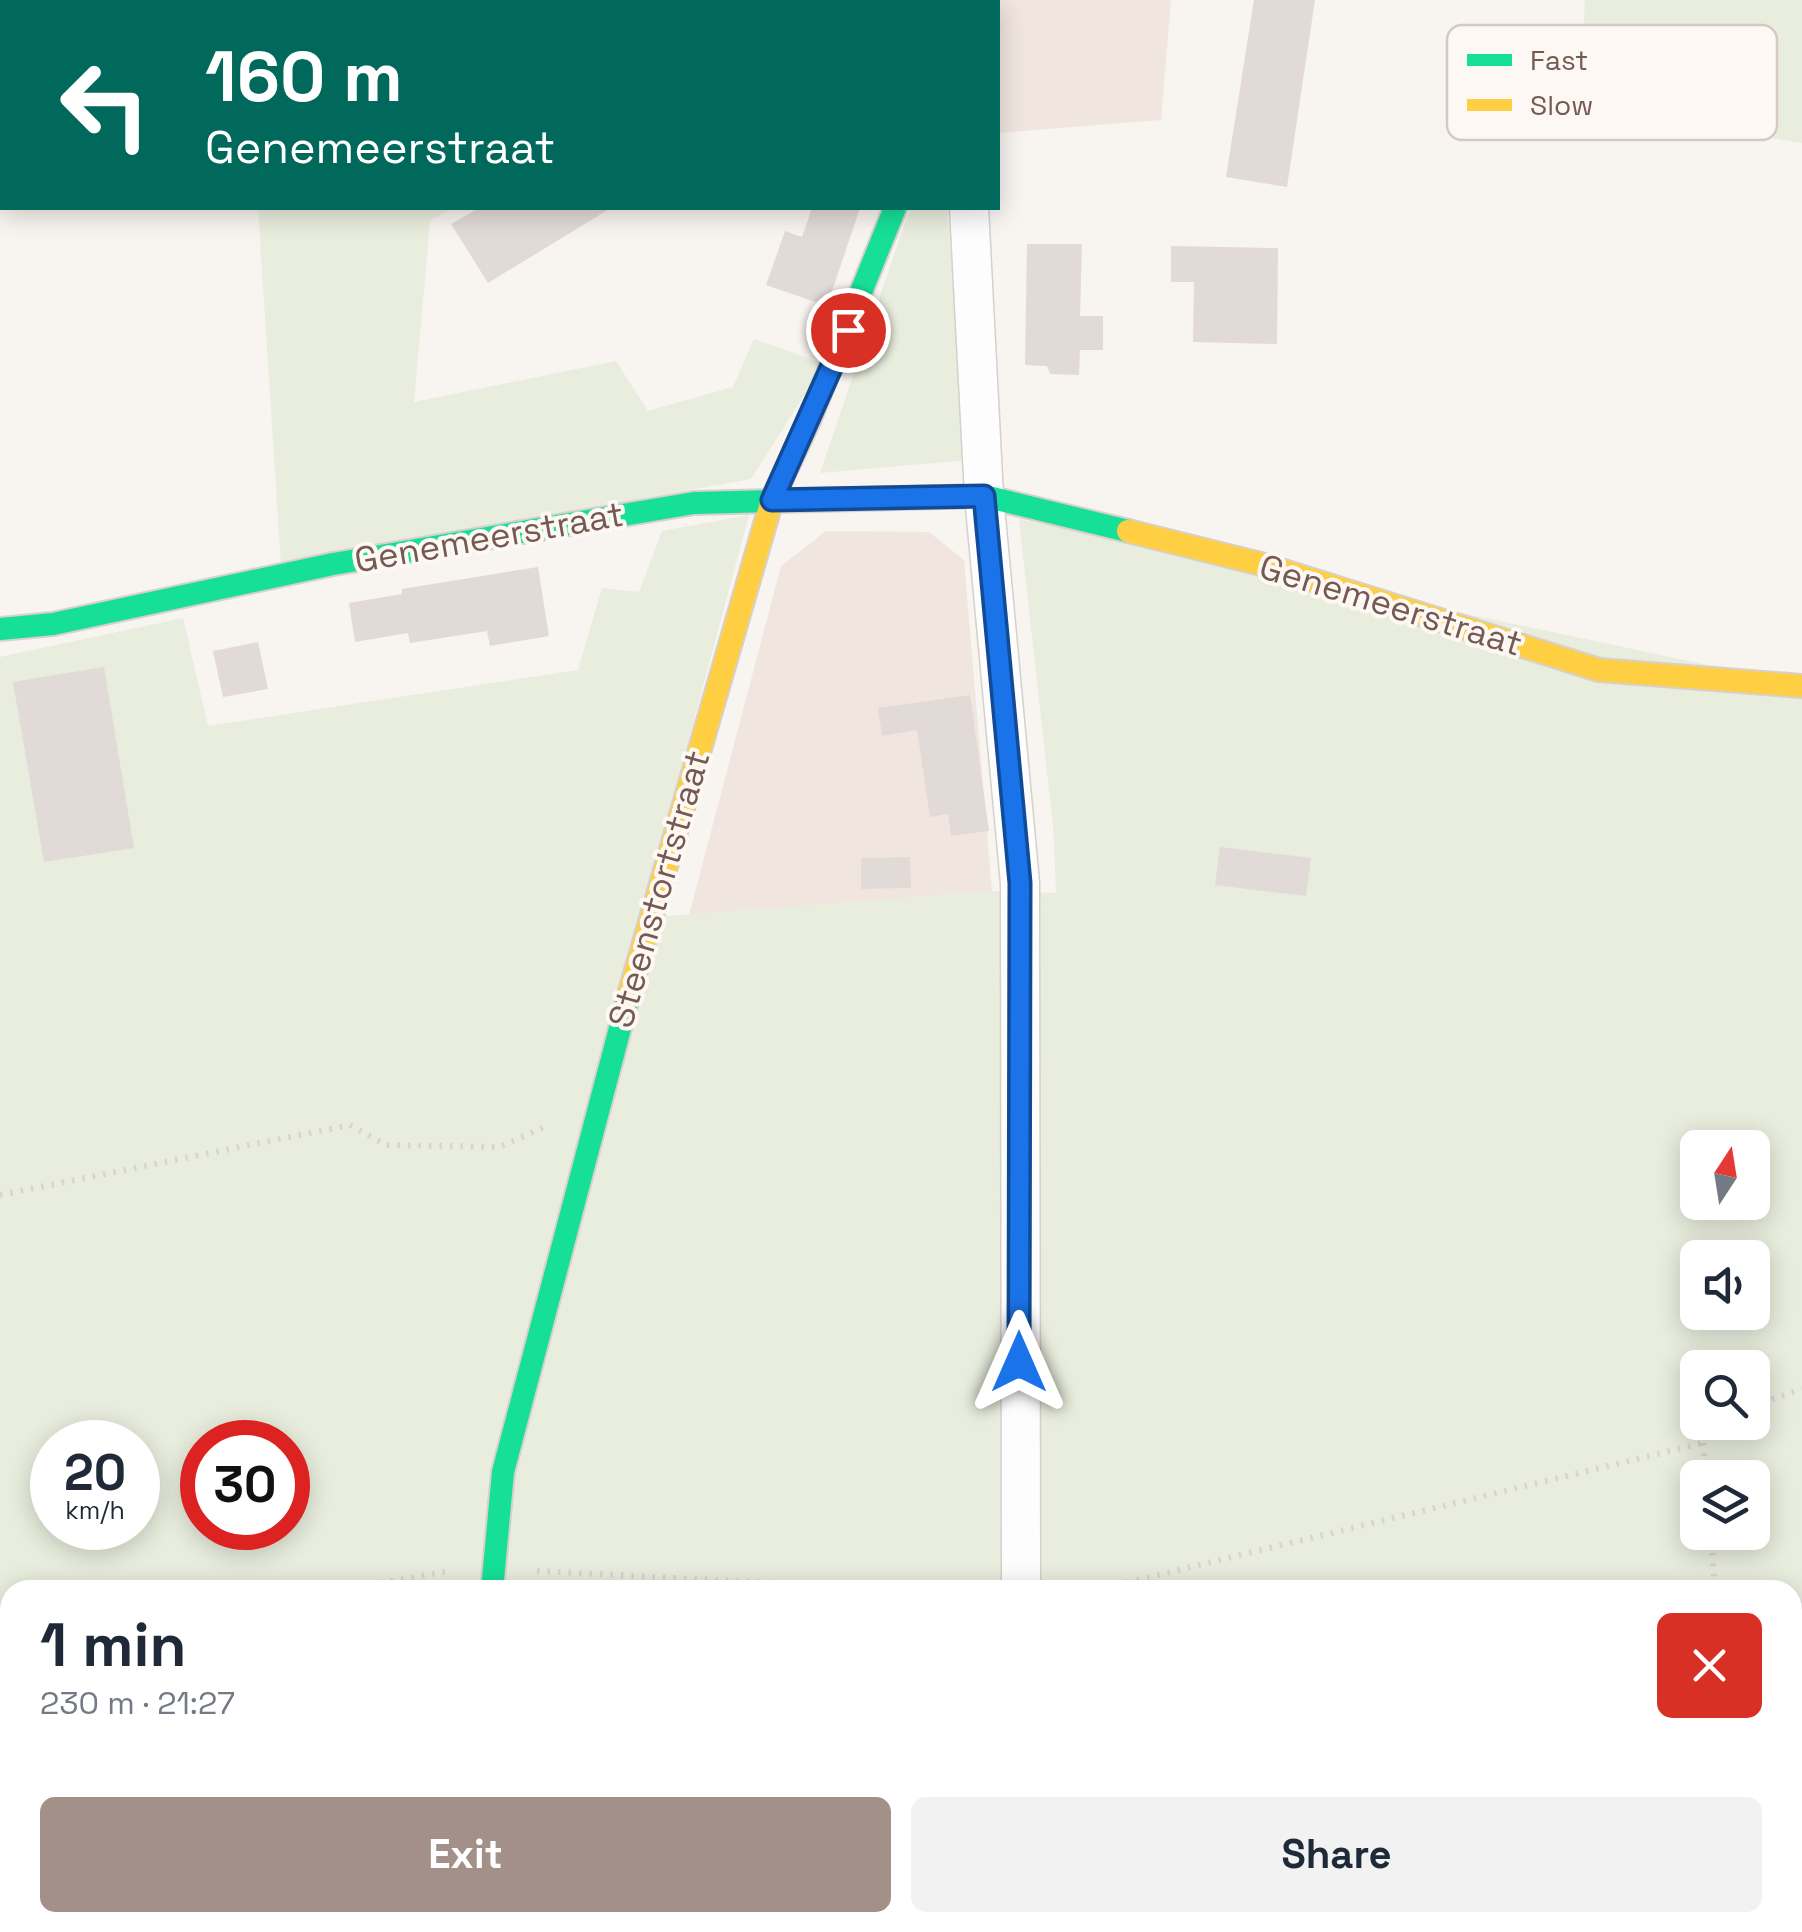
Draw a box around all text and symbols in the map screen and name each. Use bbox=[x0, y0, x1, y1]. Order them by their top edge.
legend bbox=[1447, 25, 1777, 140]
text: 160 m bbox=[205, 32, 403, 121]
icon: left bbox=[40, 40, 170, 170]
text: Fast bbox=[1530, 42, 1588, 78]
text: Slow bbox=[1530, 87, 1593, 123]
text: Genemeerstraat bbox=[205, 119, 555, 176]
pin bbox=[806, 288, 891, 373]
icon: arrive bbox=[821, 303, 876, 358]
street label: Genemeerstraat bbox=[351, 492, 627, 582]
street label: Genemeerstraat bbox=[1254, 544, 1528, 666]
street label: Steenstortstraat bbox=[598, 745, 720, 1033]
north arrow bbox=[1680, 1130, 1770, 1220]
map controls bbox=[1680, 1130, 1770, 1550]
button: sound bbox=[1680, 1240, 1770, 1330]
position arrow bbox=[967, 1310, 1071, 1414]
button: search bbox=[1680, 1350, 1770, 1440]
speed limit sign: 30 bbox=[180, 1420, 310, 1550]
text: 20 bbox=[64, 1441, 126, 1505]
button: layers bbox=[1680, 1460, 1770, 1550]
text: km/h bbox=[65, 1494, 125, 1526]
text: 1 min bbox=[40, 1607, 187, 1684]
button: close bbox=[1657, 1613, 1762, 1718]
text: 230 m · 21:27 bbox=[40, 1683, 235, 1723]
button: Exit bbox=[40, 1797, 891, 1912]
button: Share bbox=[911, 1797, 1762, 1912]

